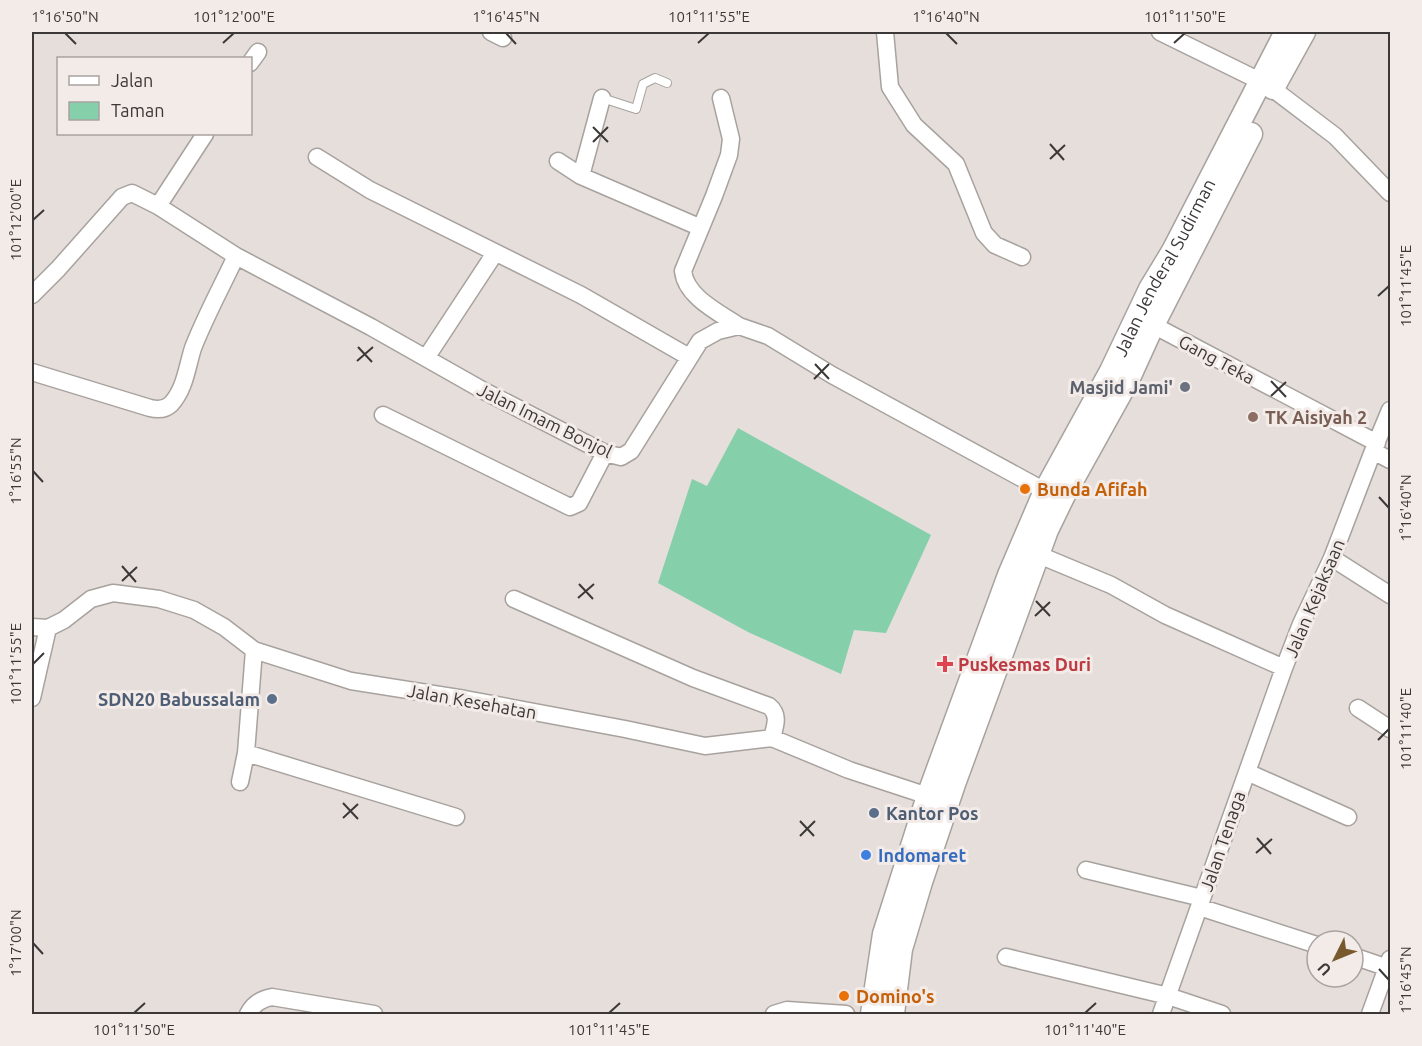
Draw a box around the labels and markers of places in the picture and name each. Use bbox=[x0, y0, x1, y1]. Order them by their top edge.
place label: Masjid Jami' bbox=[1070, 377, 1173, 397]
marker: Masjid Jami' bbox=[1178, 380, 1192, 394]
place label: TK Aisiyah 2 bbox=[1265, 407, 1367, 427]
marker: TK Aisiyah 2 bbox=[1246, 410, 1260, 424]
place label: Bunda Afifah bbox=[1037, 479, 1147, 499]
marker: Bunda Afifah bbox=[1018, 482, 1032, 496]
place label: Puskesmas Duri bbox=[958, 654, 1091, 674]
marker: Puskesmas Duri bbox=[936, 655, 954, 673]
place label: SDN20 Babussalam bbox=[98, 689, 260, 709]
marker: SDN20 Babussalam bbox=[265, 692, 279, 706]
place label: Kantor Pos bbox=[886, 803, 979, 823]
marker: Kantor Pos bbox=[867, 806, 881, 820]
place label: Indomaret bbox=[878, 845, 966, 865]
marker: Indomaret bbox=[859, 848, 873, 862]
place label: Domino's bbox=[856, 986, 934, 1006]
marker: Domino's bbox=[837, 989, 851, 1003]

